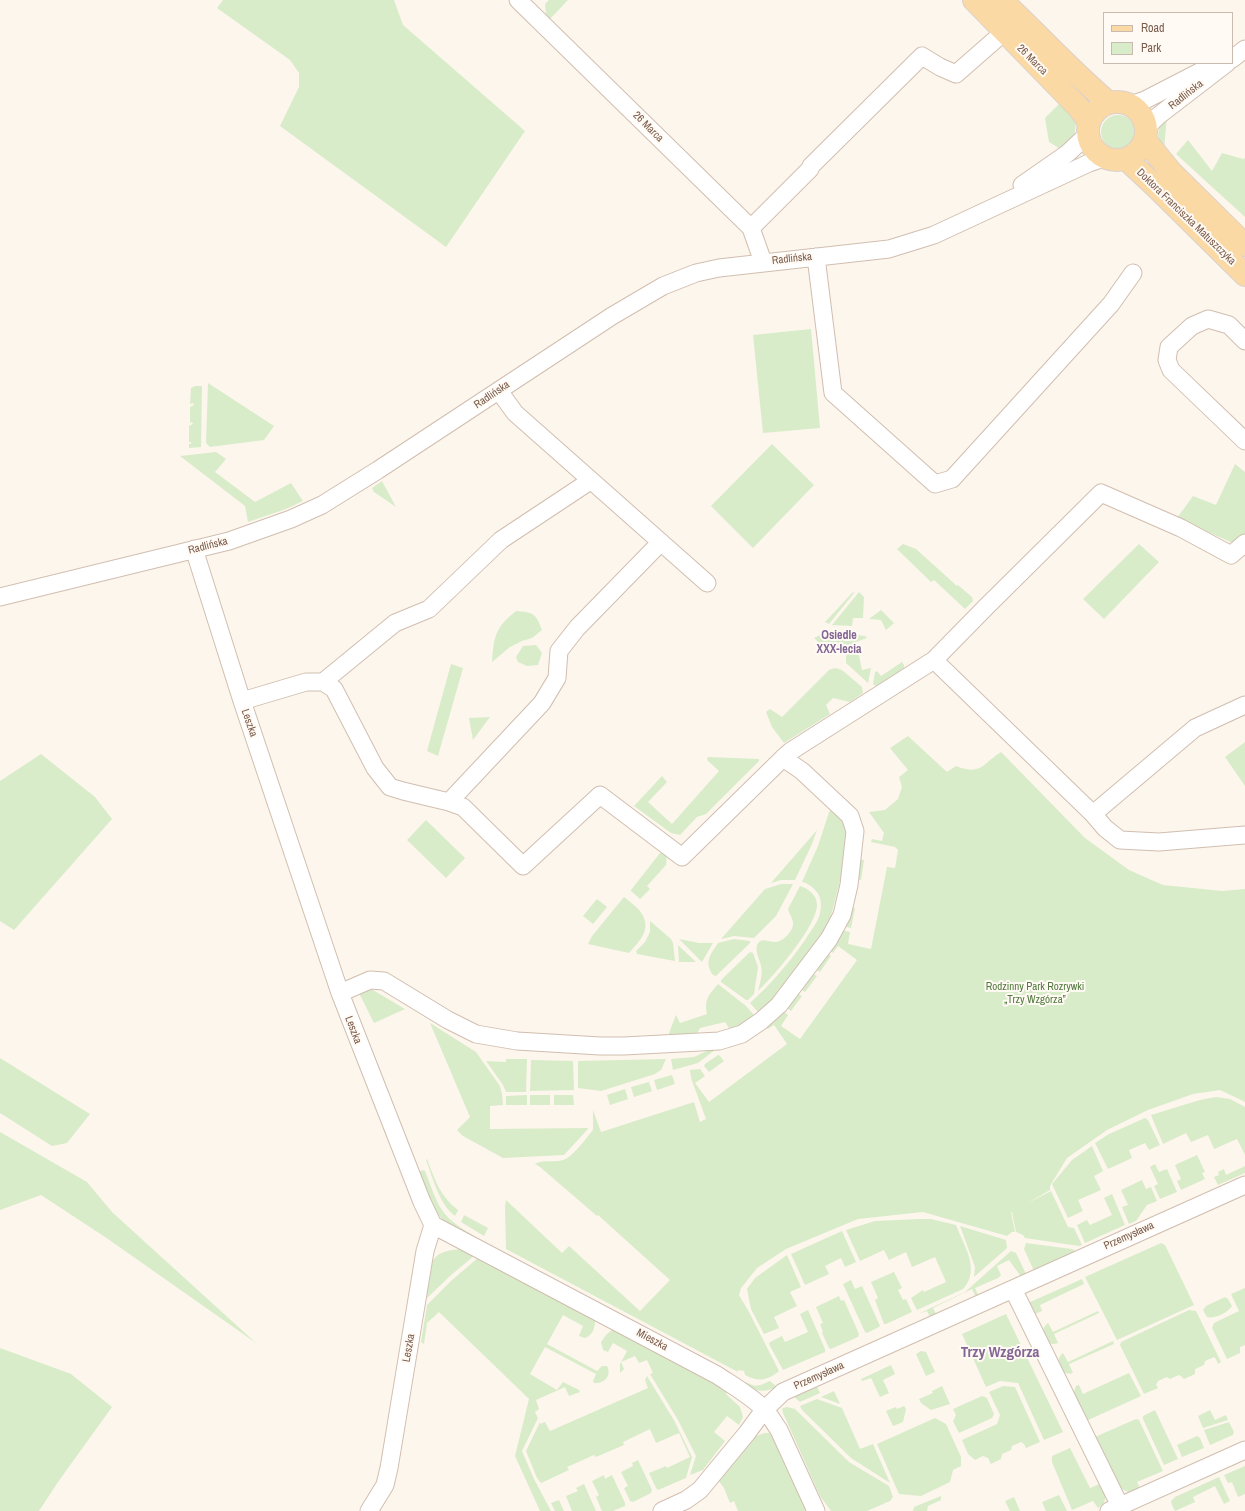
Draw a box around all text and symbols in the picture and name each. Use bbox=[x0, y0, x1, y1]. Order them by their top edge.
legend bbox=[1103, 12, 1233, 64]
text: Road bbox=[1141, 20, 1165, 36]
text: Park bbox=[1141, 40, 1161, 56]
street label: 26 Marca bbox=[1014, 42, 1050, 78]
street label: Radlińska bbox=[1166, 77, 1206, 113]
street label: 26 Marca bbox=[630, 109, 666, 145]
street label: Doktora Franciszka Matuszczyka bbox=[1134, 166, 1238, 268]
street label: Radlińska bbox=[771, 250, 813, 268]
street label: Radlińska bbox=[472, 378, 512, 412]
street label: Radlińska bbox=[187, 535, 229, 557]
district label: Osiedle XXX-lecia bbox=[817, 629, 861, 657]
street label: Leszka bbox=[238, 707, 260, 739]
park label: Rodzinny Park Rozrywki „Trzy Wzgórza” bbox=[986, 980, 1084, 1006]
street label: Leszka bbox=[342, 1014, 364, 1046]
street label: Przemysława bbox=[1102, 1219, 1156, 1253]
street label: Mieszka bbox=[634, 1326, 670, 1354]
street label: Leszka bbox=[400, 1333, 418, 1363]
district label: Trzy Wzgórza bbox=[961, 1344, 1039, 1362]
street label: Przemysława bbox=[792, 1359, 846, 1393]

